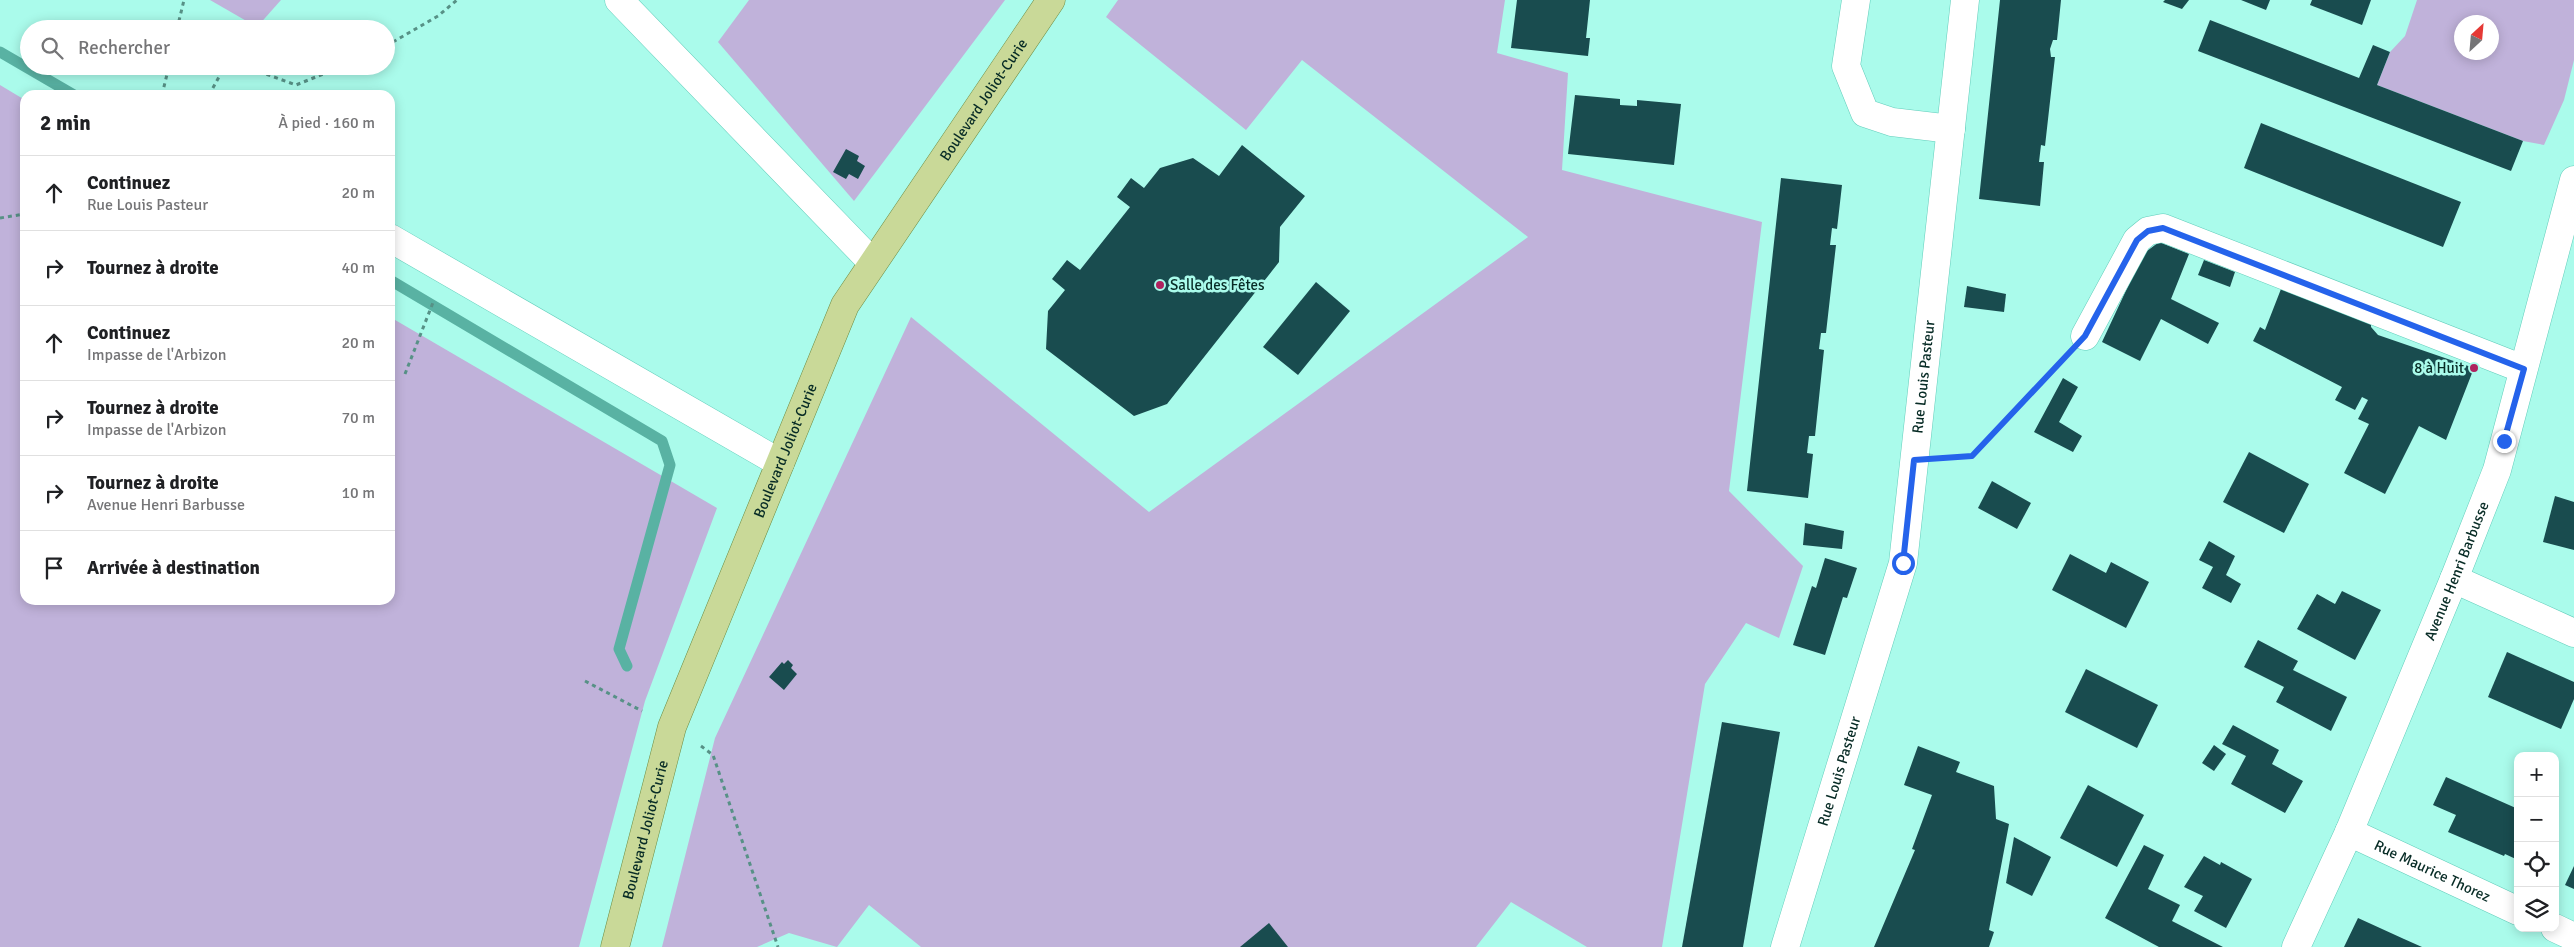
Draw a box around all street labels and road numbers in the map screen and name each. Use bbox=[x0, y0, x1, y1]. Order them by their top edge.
street label: Boulevard Joliot-Curie bbox=[936, 35, 1031, 164]
street label: Rue Louis Pasteur bbox=[1908, 319, 1939, 434]
street label: Boulevard Joliot-Curie bbox=[750, 381, 821, 520]
street label: Avenue Henri Barbusse bbox=[2421, 499, 2493, 643]
street label: Rue Louis Pasteur bbox=[1814, 714, 1865, 828]
street label: Boulevard Joliot-Curie bbox=[619, 758, 672, 902]
street label: Rue Maurice Thorez bbox=[2371, 836, 2494, 906]

